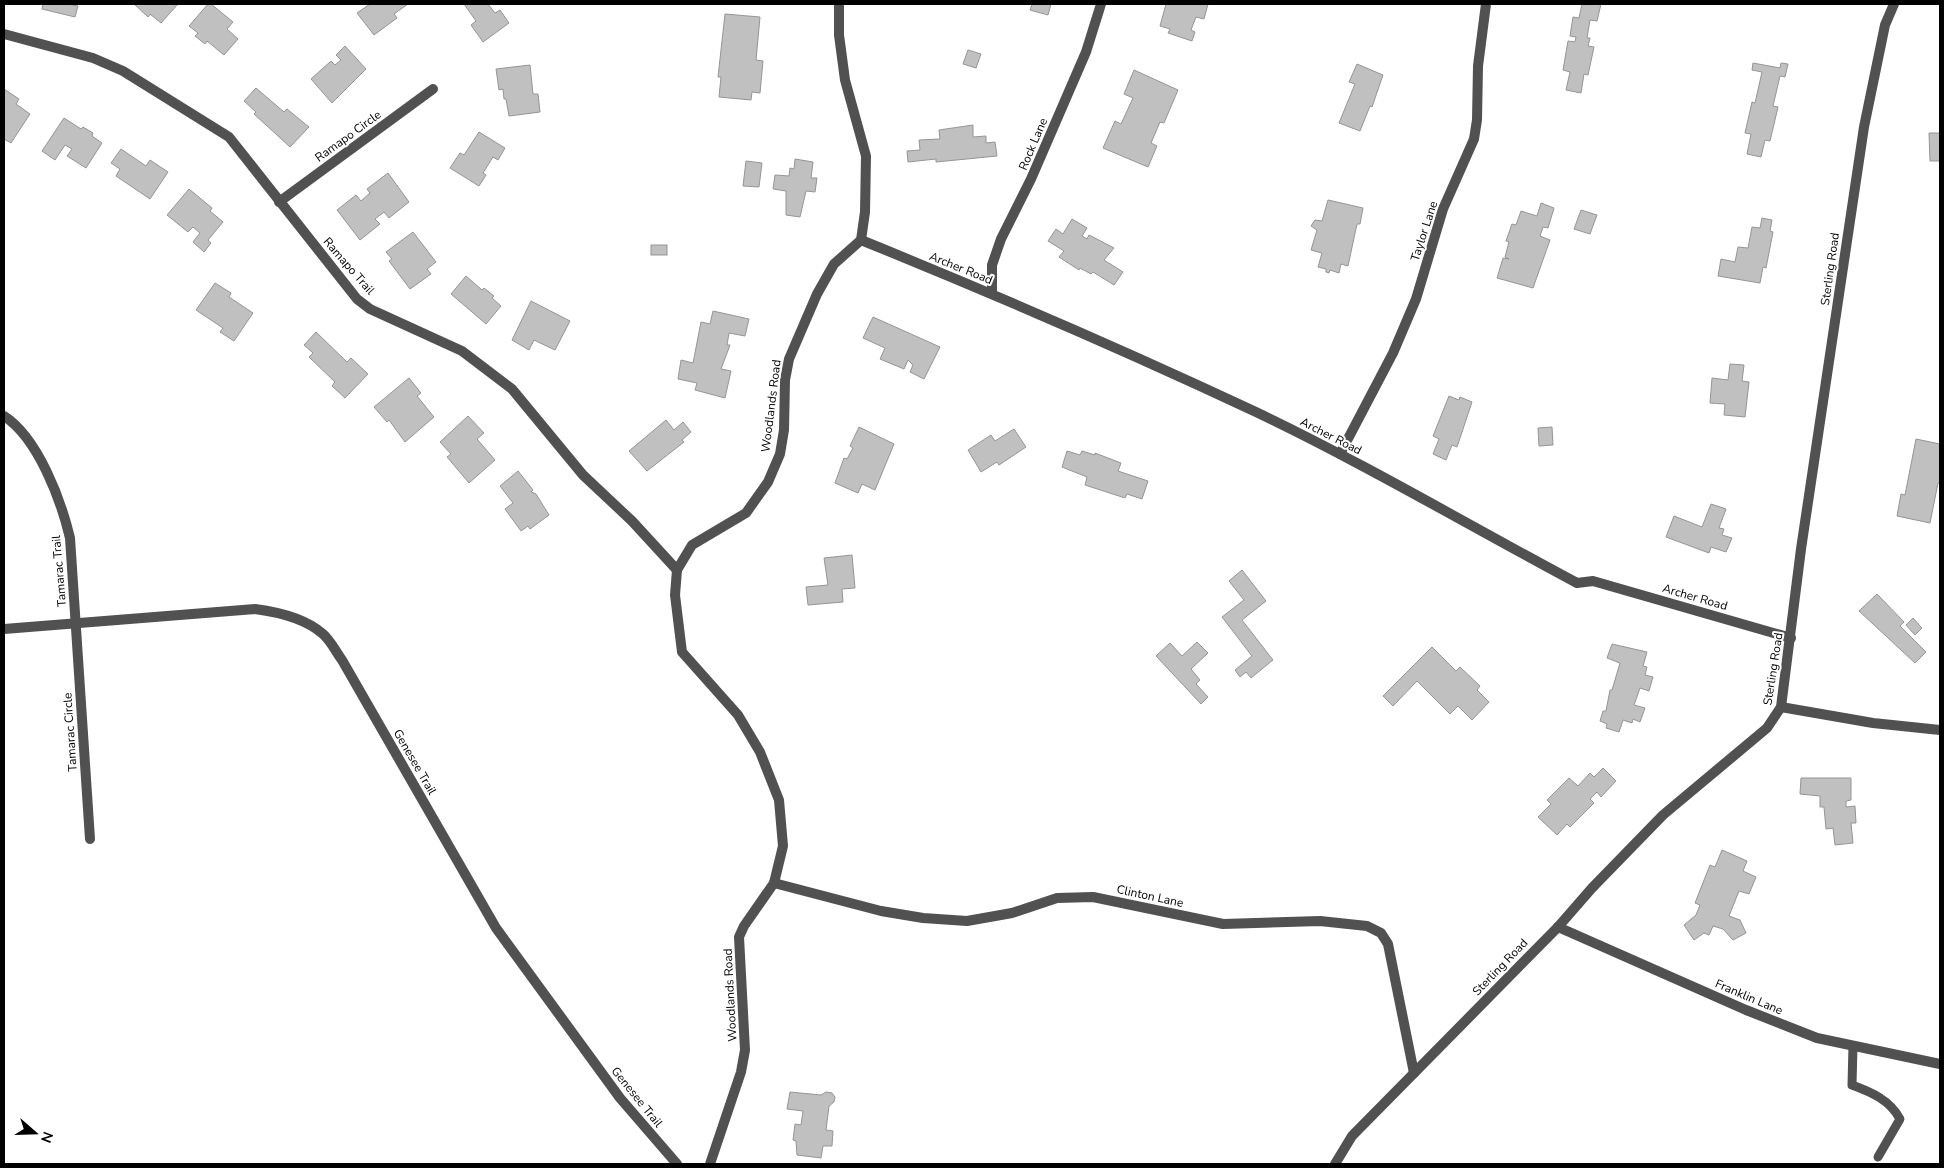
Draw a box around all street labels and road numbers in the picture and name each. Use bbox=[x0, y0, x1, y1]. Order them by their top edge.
street label: Ramapo Circle bbox=[312, 107, 384, 165]
street label: Rock Lane bbox=[1015, 115, 1051, 173]
street label: Taylor Lane bbox=[1407, 199, 1441, 263]
street label: Sterling Road bbox=[1817, 232, 1843, 306]
street label: Ramapo Trail bbox=[320, 234, 379, 298]
street label: Archer Road bbox=[927, 248, 995, 288]
street label: Woodlands Road bbox=[757, 359, 785, 453]
street label: Archer Road bbox=[1298, 414, 1364, 458]
street label: Tamarac Trail bbox=[48, 534, 70, 607]
street label: Archer Road bbox=[1661, 580, 1729, 614]
street label: Sterling Road bbox=[1759, 632, 1787, 706]
street label: Tamarac Circle bbox=[59, 692, 81, 772]
street label: Genesee Trail bbox=[390, 726, 440, 798]
street label: Clinton Lane bbox=[1115, 881, 1185, 911]
street label: Sterling Road bbox=[1469, 935, 1531, 999]
street label: Woodlands Road bbox=[720, 948, 740, 1042]
street label: Franklin Lane bbox=[1713, 976, 1785, 1018]
street label: Genesee Trail bbox=[608, 1064, 667, 1131]

